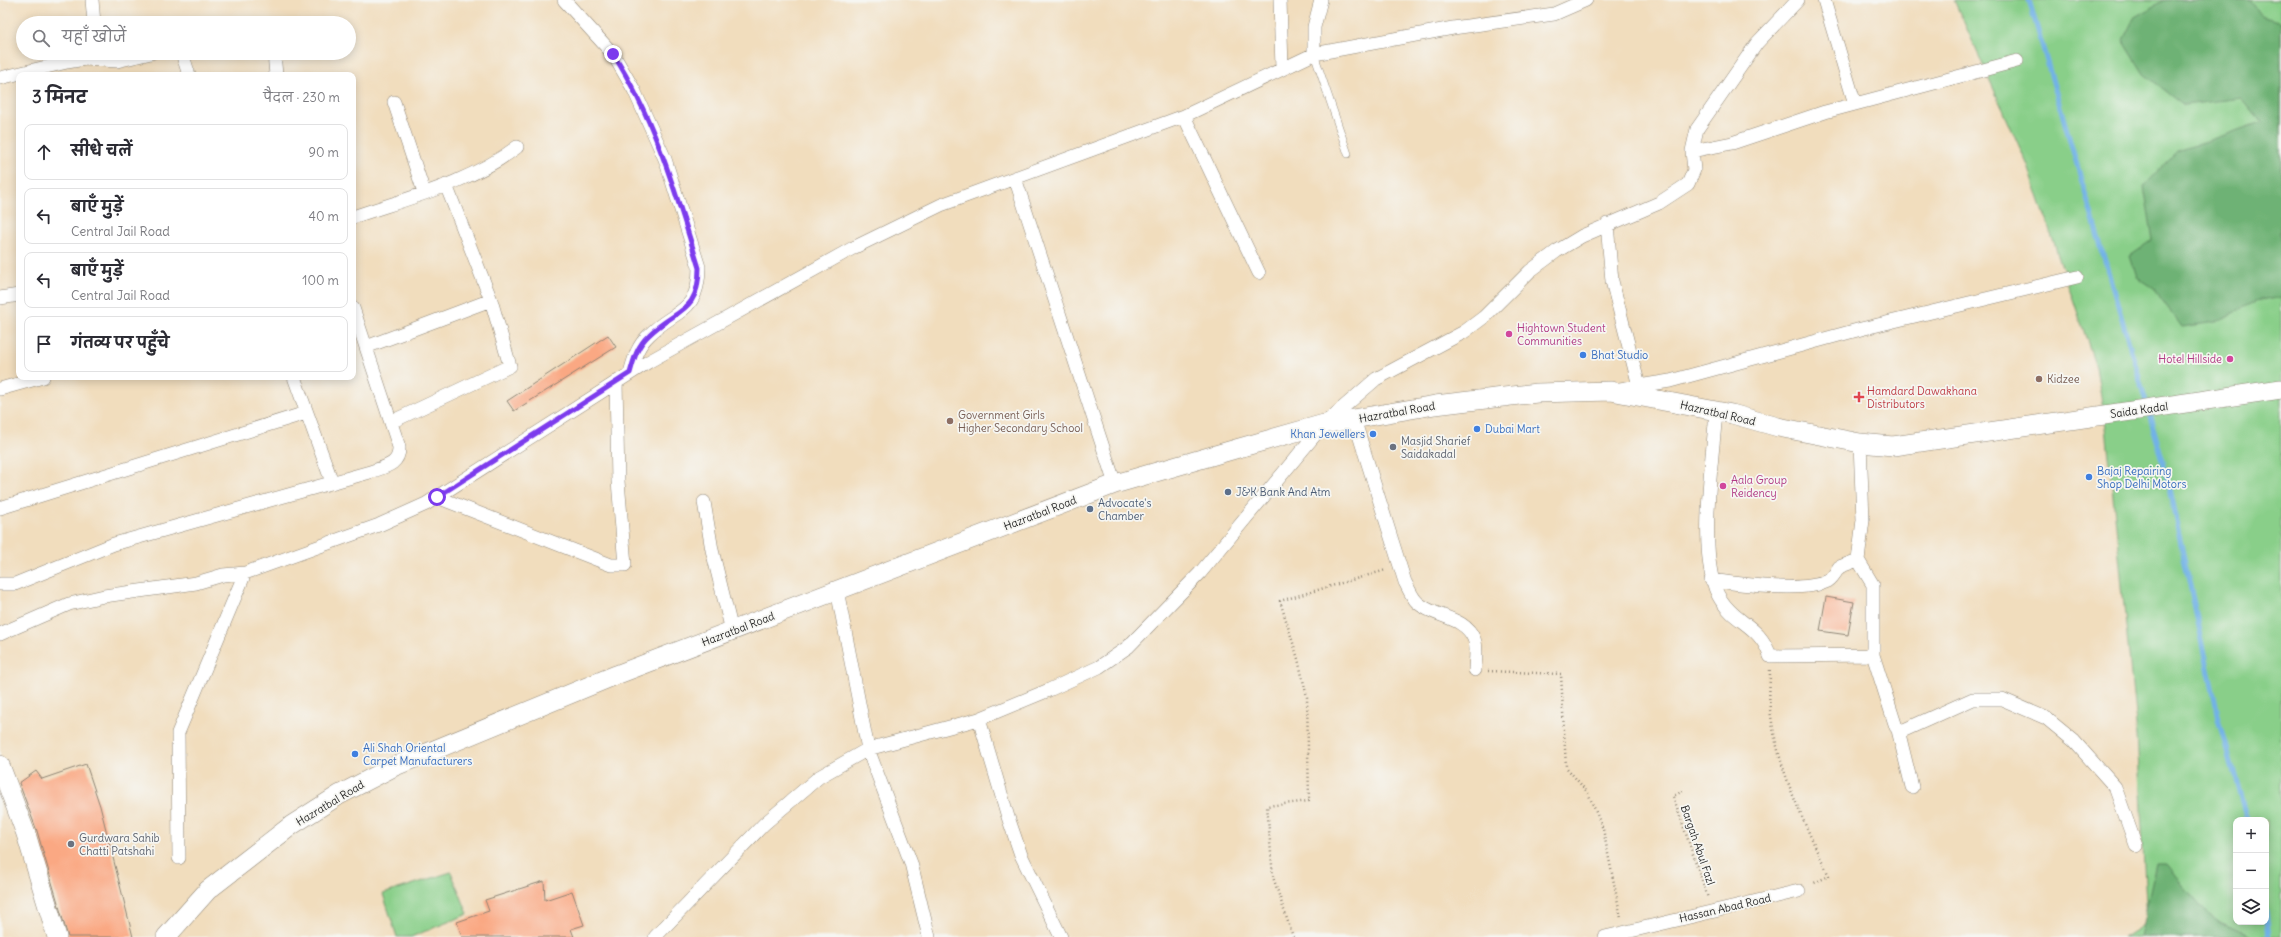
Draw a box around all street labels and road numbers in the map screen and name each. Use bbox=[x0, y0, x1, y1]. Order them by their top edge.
street label: Hazratbal Road bbox=[1358, 398, 1437, 426]
street label: Hazratbal Road bbox=[1679, 398, 1758, 429]
street label: Saida Kadal bbox=[2109, 399, 2169, 421]
street label: Hazratbal Road bbox=[1002, 492, 1079, 533]
street label: Hazratbal Road bbox=[700, 608, 777, 649]
street label: Hazratbal Road bbox=[293, 777, 367, 829]
street label: Bargah Abul Fazl bbox=[1678, 803, 1718, 887]
street label: Hassan Abad Road bbox=[1678, 891, 1773, 925]

